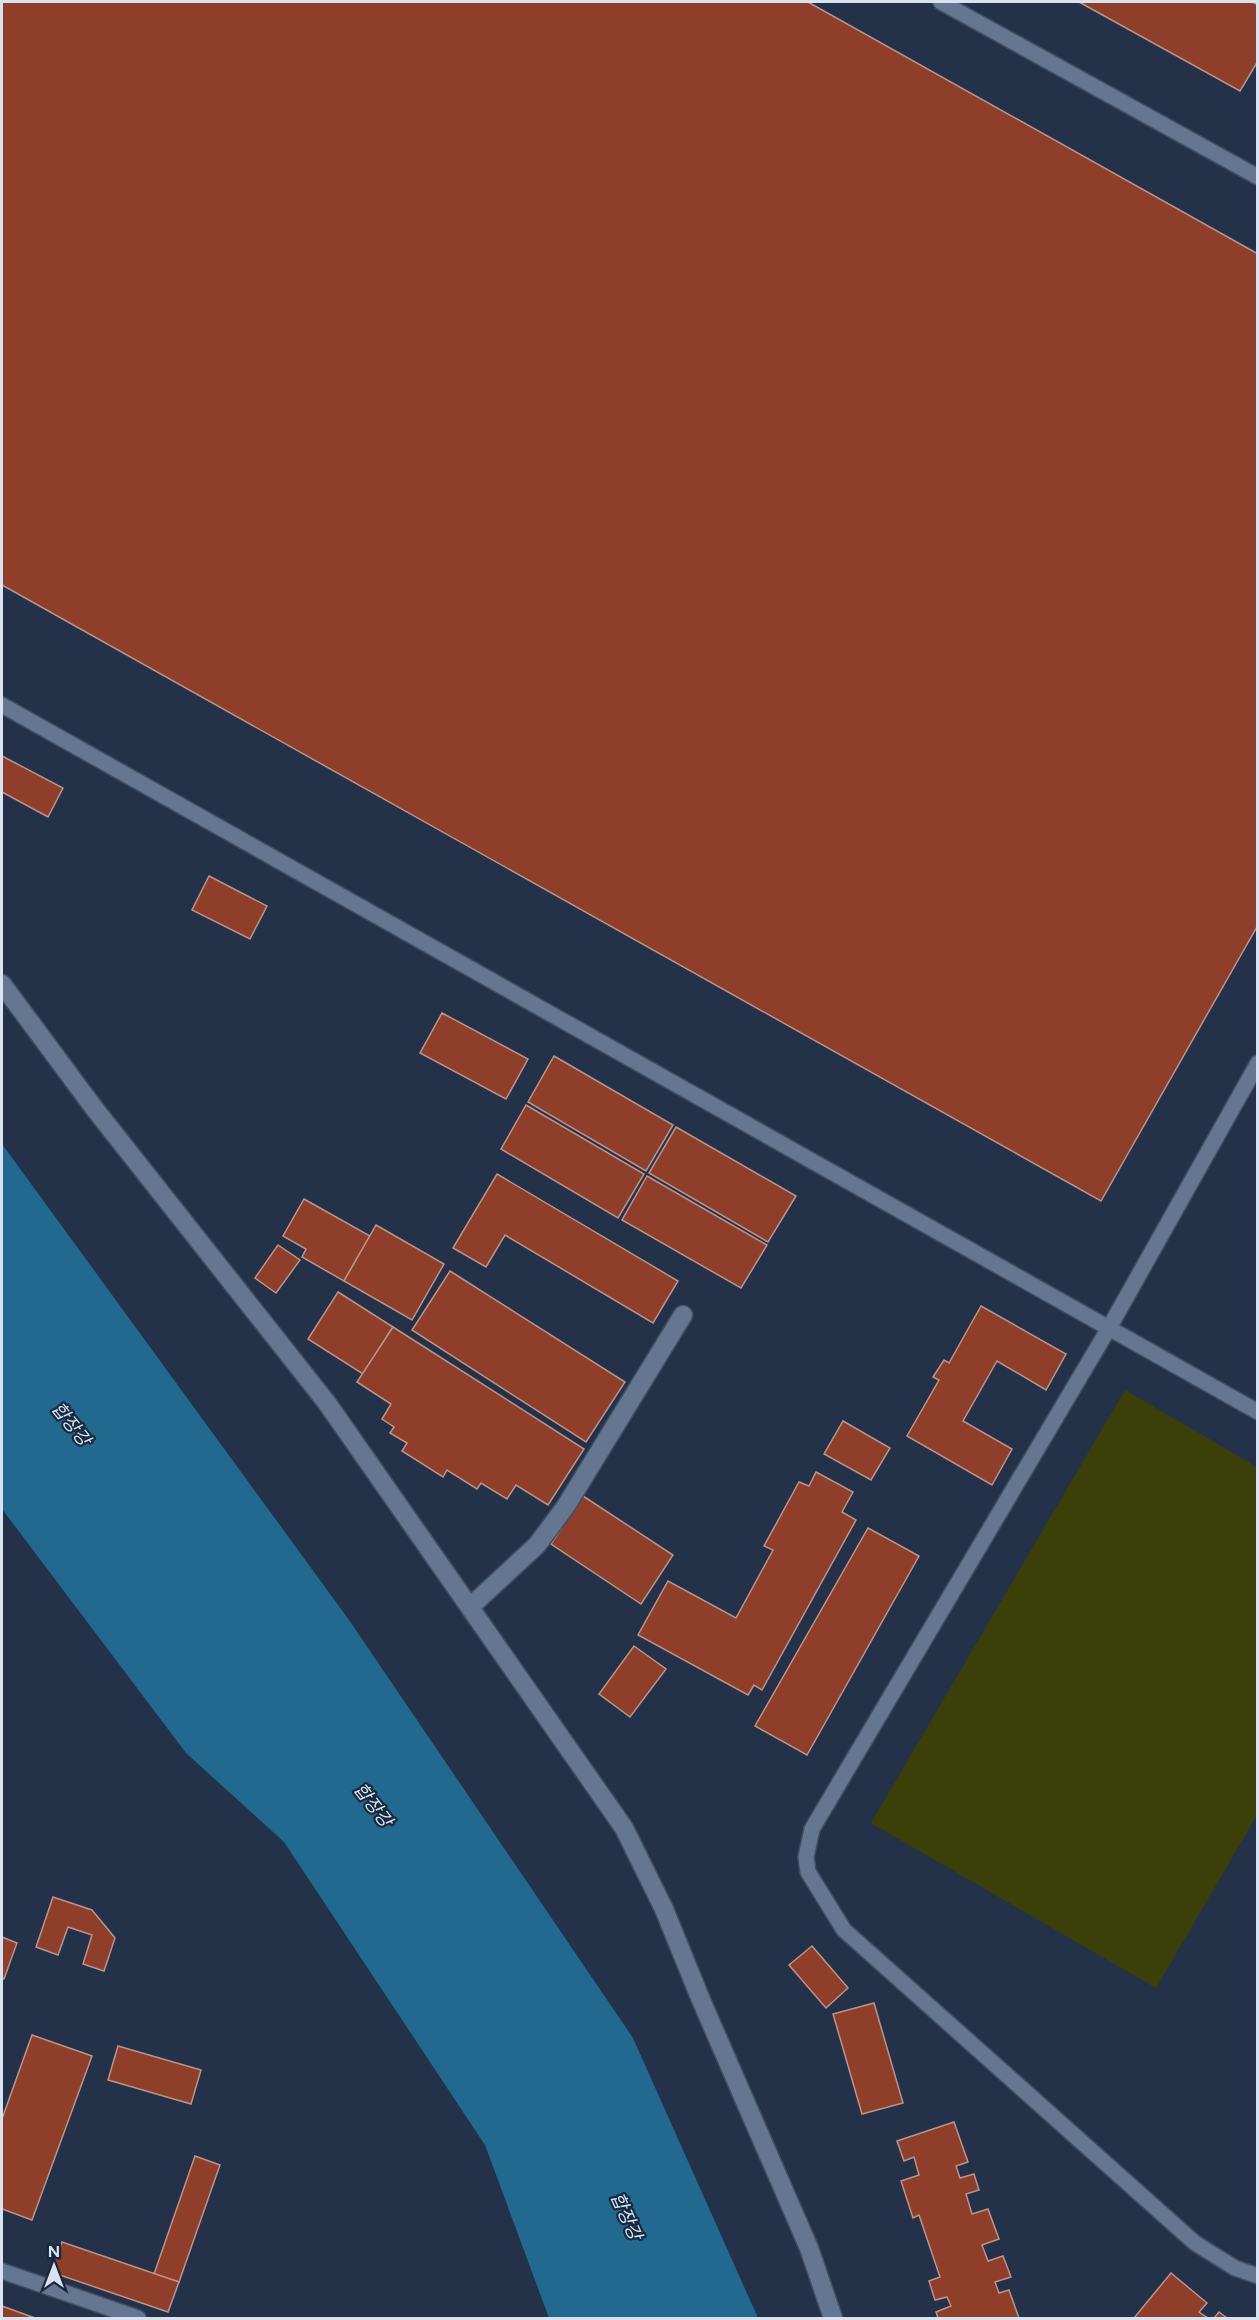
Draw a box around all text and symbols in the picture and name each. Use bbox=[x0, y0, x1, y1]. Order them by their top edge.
water label: 합장강 bbox=[47, 1398, 97, 1452]
water label: 합장강 bbox=[349, 1779, 398, 1833]
water label: 합장강 bbox=[606, 2189, 647, 2245]
north arrow bbox=[24, 2236, 84, 2296]
text: N bbox=[48, 2242, 60, 2261]

